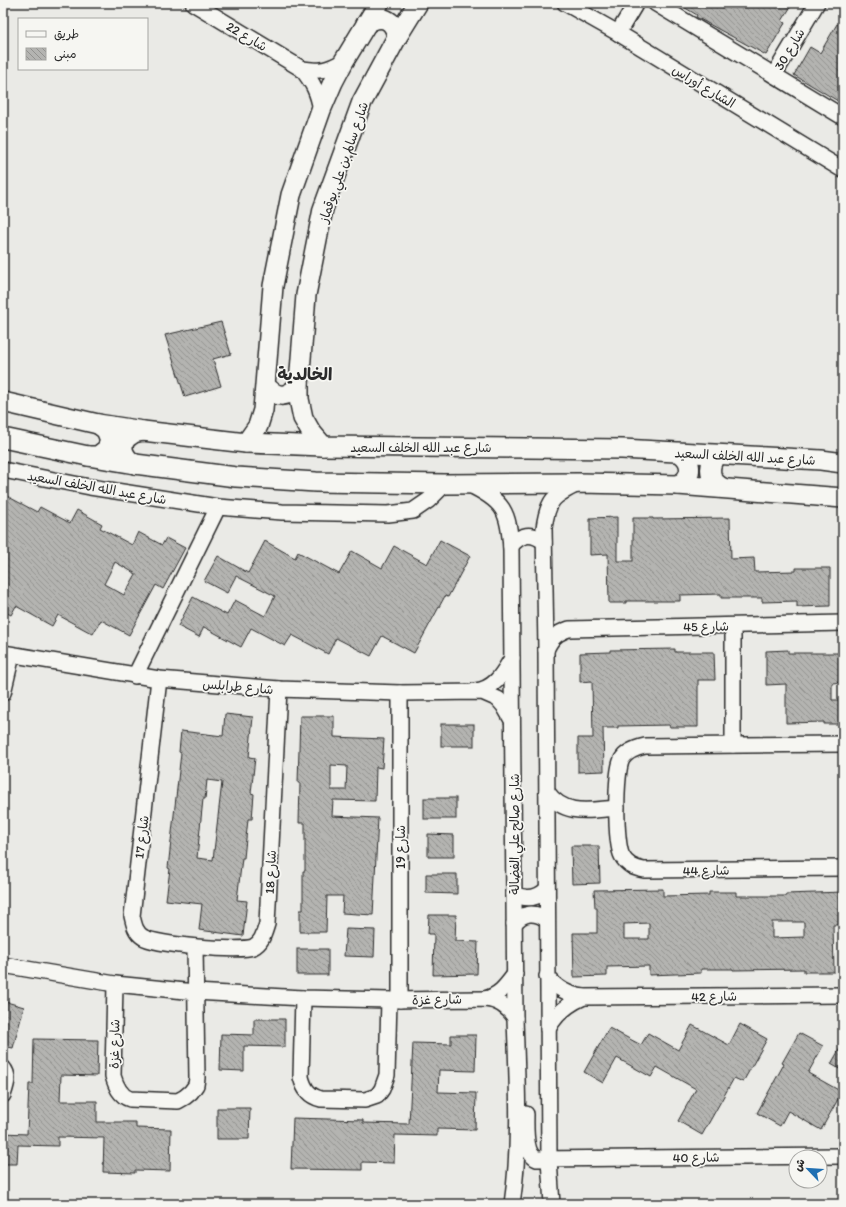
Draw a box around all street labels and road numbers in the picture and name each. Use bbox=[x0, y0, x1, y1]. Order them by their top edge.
street label: شارع 22 bbox=[223, 18, 270, 56]
street label: شارع 30 bbox=[771, 26, 809, 74]
street label: الشارع أوراس bbox=[669, 62, 738, 113]
street label: شارع سالم بن علي بوقماز bbox=[315, 100, 375, 227]
street label: شارع عبد الله الخلف السعيد bbox=[350, 440, 492, 457]
street label: شارع عبد الله الخلف السعيد bbox=[674, 445, 816, 470]
street label: شارع عبد الله الخلف السعيد bbox=[26, 468, 168, 509]
street label: شارع 45 bbox=[683, 619, 729, 636]
street label: شارع طرابلس bbox=[202, 676, 274, 699]
street label: شارع صالح علي الفضالة bbox=[507, 773, 526, 895]
street label: شارع 17 bbox=[131, 815, 154, 860]
street label: شارع 19 bbox=[393, 825, 410, 869]
street label: شارع 18 bbox=[262, 850, 281, 895]
street label: شارع 44 bbox=[683, 863, 730, 880]
street label: شارع 42 bbox=[691, 989, 737, 1006]
street label: شارع غزة bbox=[412, 992, 462, 1009]
street label: شارع غزة bbox=[107, 1019, 124, 1069]
street label: شارع 40 bbox=[672, 1150, 720, 1167]

